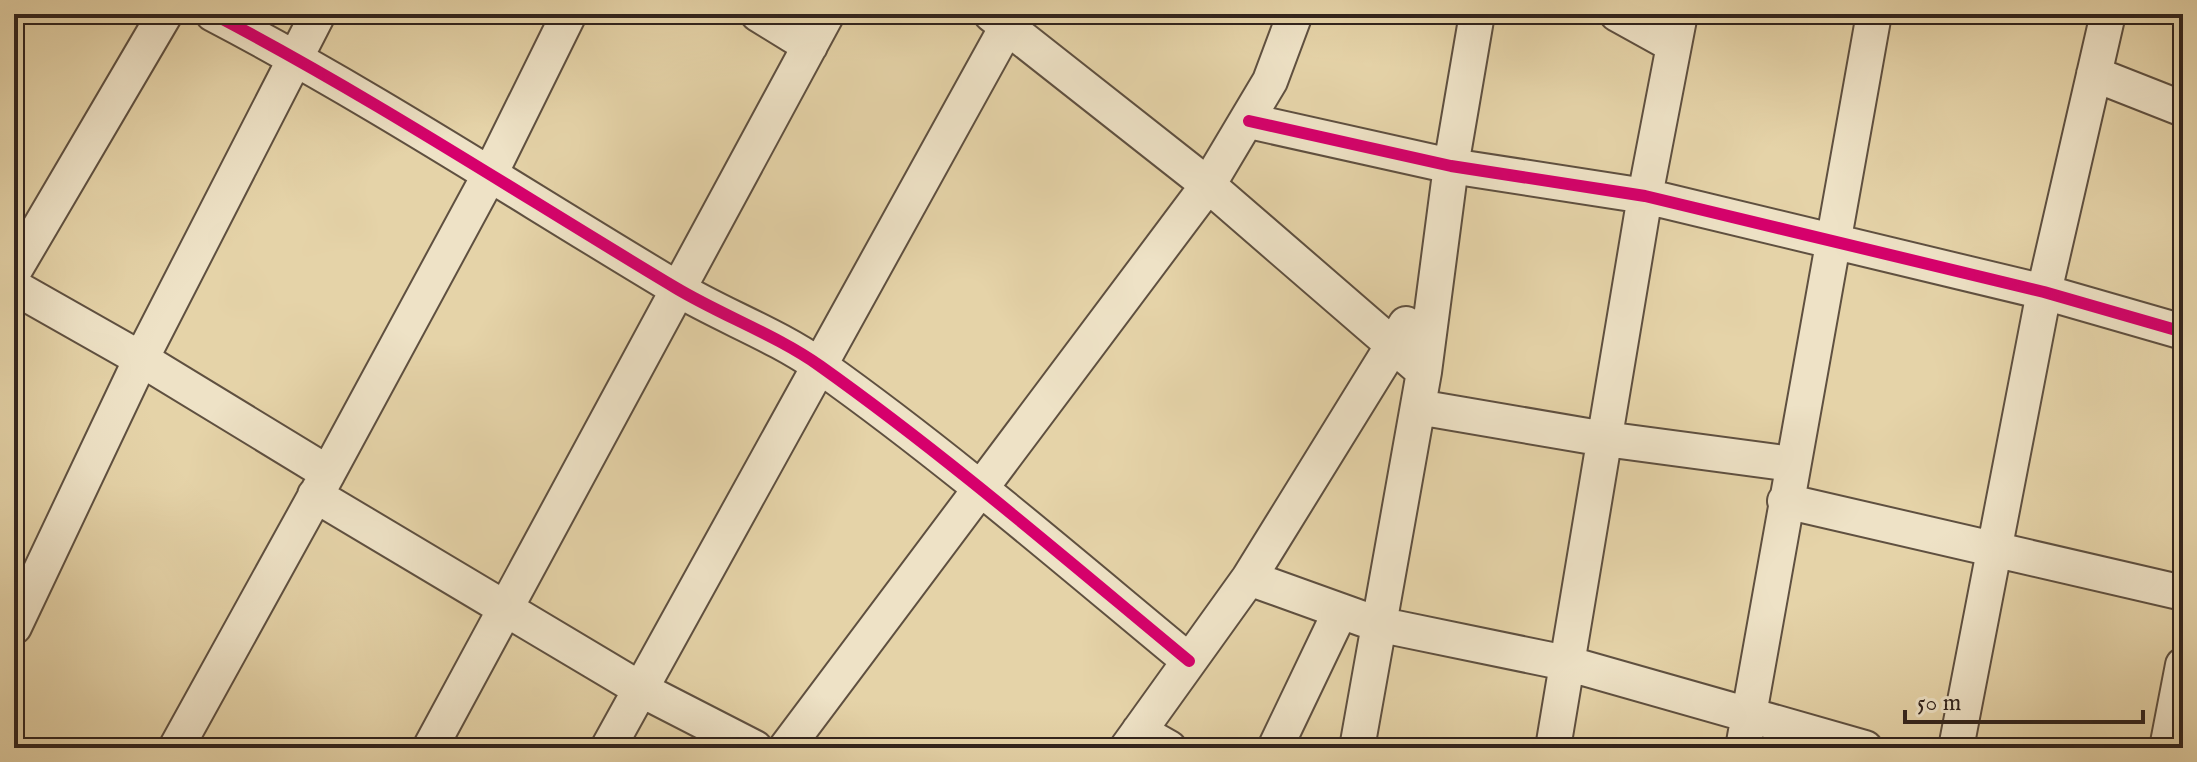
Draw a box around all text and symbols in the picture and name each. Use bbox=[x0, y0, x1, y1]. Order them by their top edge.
scale bar bbox=[1905, 674, 2143, 724]
text: 50 m bbox=[1917, 688, 1961, 719]

